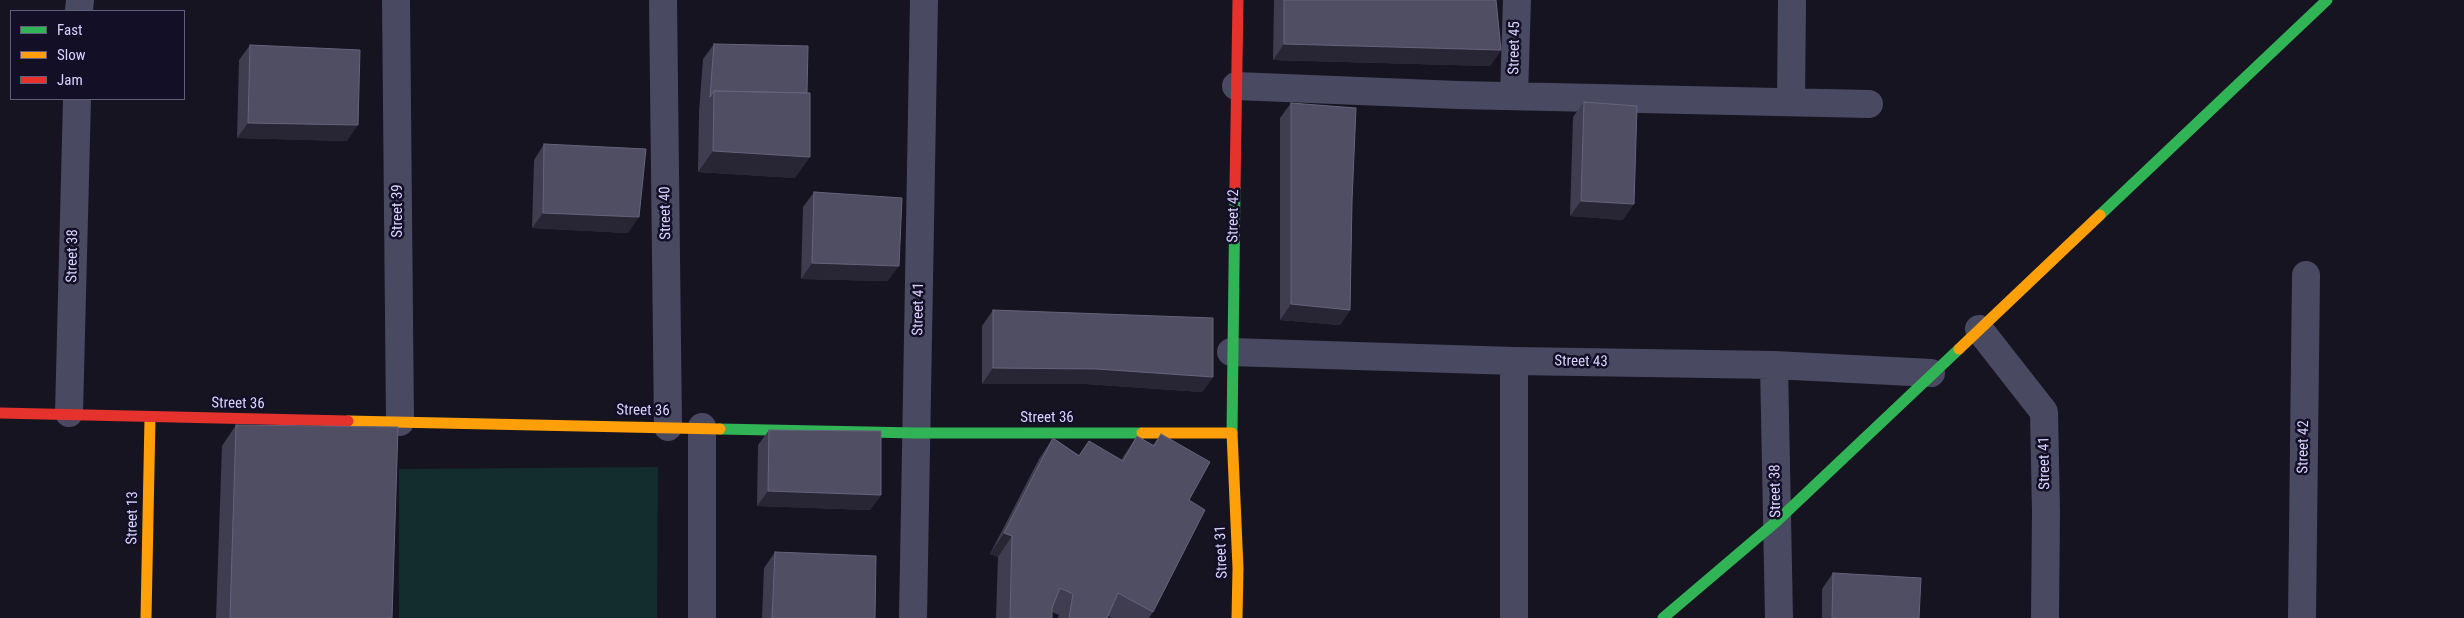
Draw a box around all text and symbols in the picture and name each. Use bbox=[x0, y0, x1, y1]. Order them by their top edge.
legend bbox=[10, 10, 185, 100]
text: Fast bbox=[57, 21, 82, 39]
street label: Street 45 bbox=[1506, 21, 1524, 75]
text: Slow bbox=[57, 46, 86, 64]
text: Jam bbox=[57, 71, 83, 89]
street label: Street 39 bbox=[389, 184, 407, 238]
street label: Street 40 bbox=[657, 186, 675, 240]
street label: Street 42 bbox=[1225, 189, 1243, 243]
street label: Street 38 bbox=[64, 229, 82, 283]
street label: Street 41 bbox=[910, 282, 928, 336]
street label: Street 43 bbox=[1554, 353, 1608, 371]
street label: Street 36 bbox=[211, 395, 265, 413]
street label: Street 36 bbox=[616, 402, 670, 420]
street label: Street 36 bbox=[1020, 409, 1074, 427]
street label: Street 42 bbox=[2295, 420, 2313, 474]
street label: Street 41 bbox=[2036, 436, 2054, 490]
street label: Street 38 bbox=[1767, 464, 1785, 518]
street label: Street 13 bbox=[124, 491, 142, 545]
street label: Street 31 bbox=[1212, 525, 1232, 579]

